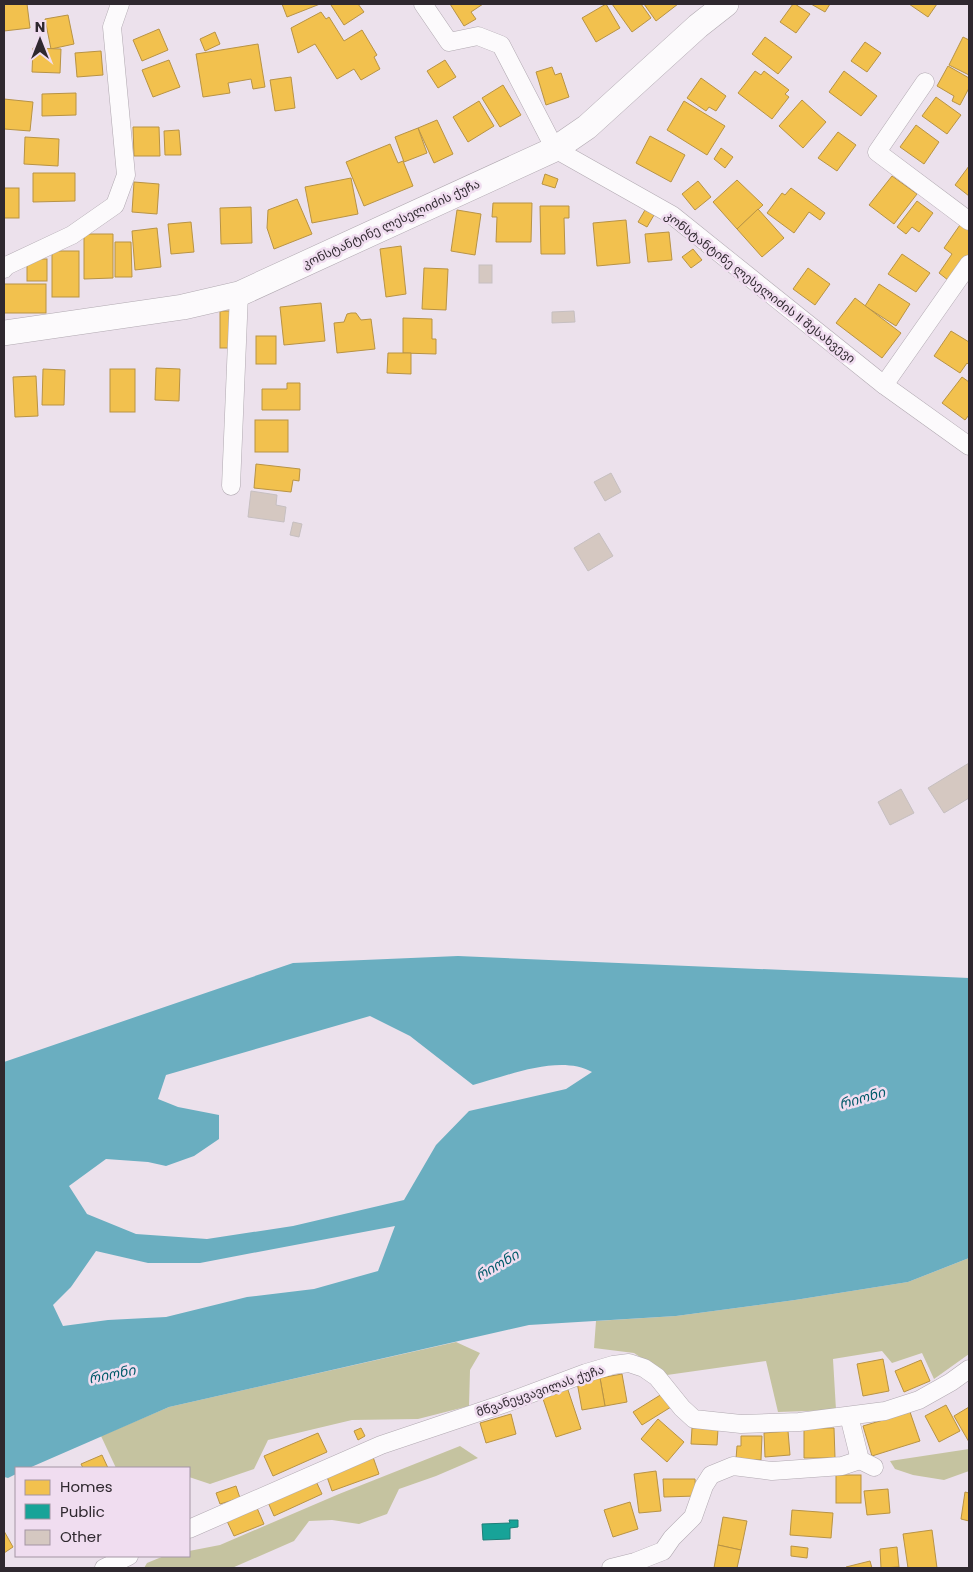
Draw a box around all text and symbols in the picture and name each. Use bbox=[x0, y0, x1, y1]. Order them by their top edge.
north arrow bbox=[15, 15, 65, 65]
text: N bbox=[35, 17, 45, 37]
street label: კონსტანტინე ლესელიძის ქუჩა bbox=[299, 175, 482, 272]
street label: კონსტანტინე ლესელიძის II შესახვევი bbox=[661, 207, 859, 367]
water label: რიონი bbox=[837, 1082, 888, 1114]
water label: რიონი bbox=[472, 1244, 523, 1285]
water label: რიონი bbox=[87, 1360, 138, 1388]
street label: მწვანეყვავილას ქუჩა bbox=[474, 1361, 606, 1420]
legend bbox=[15, 1467, 190, 1557]
text: Homes bbox=[60, 1476, 113, 1497]
text: Public bbox=[60, 1501, 105, 1522]
text: Other bbox=[60, 1526, 102, 1547]

